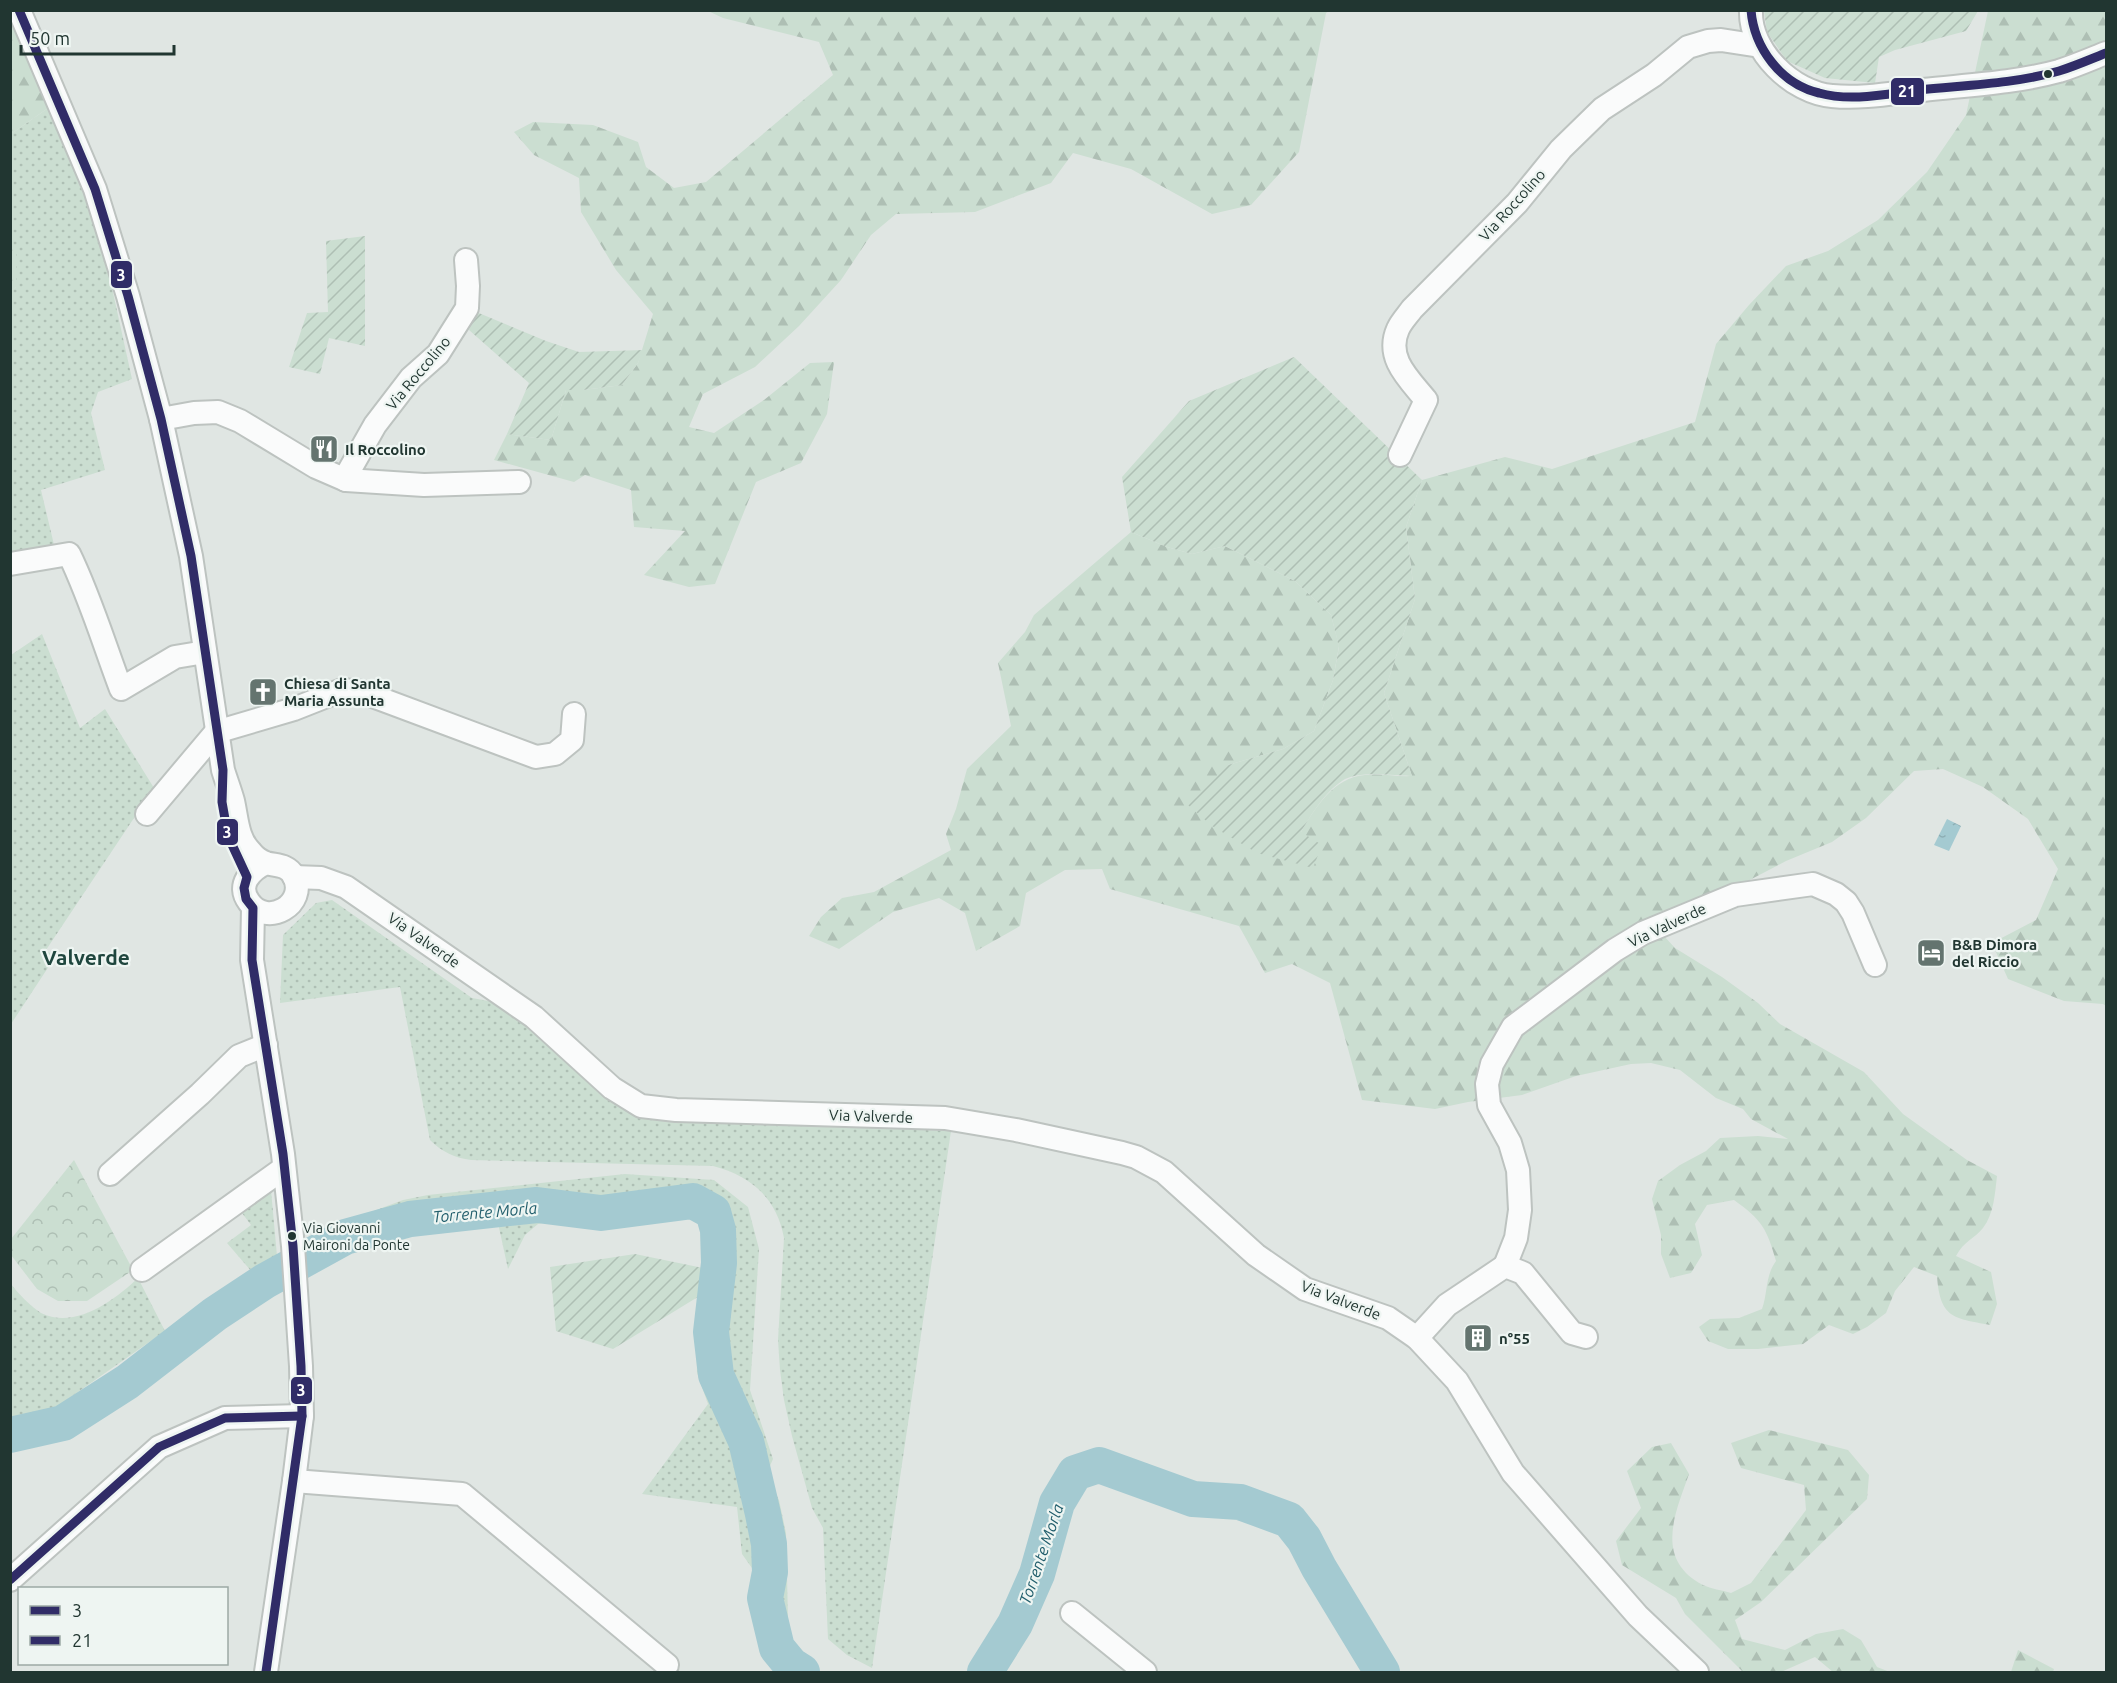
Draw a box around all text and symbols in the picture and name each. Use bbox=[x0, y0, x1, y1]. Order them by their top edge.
scale bar bbox=[21, 18, 174, 56]
text: 50 m bbox=[30, 28, 70, 48]
unlabelled marker bbox=[2042, 68, 2054, 80]
line badge: 21 bbox=[1890, 77, 1925, 106]
text: 21 bbox=[1898, 82, 1916, 100]
street label: Via Roccolino bbox=[1475, 166, 1549, 244]
line badge: 3 bbox=[110, 260, 133, 289]
text: 3 bbox=[116, 266, 126, 284]
street label: Via Roccolino bbox=[382, 333, 454, 413]
restaurant icon: Il Roccolino bbox=[308, 433, 340, 465]
place label: Il Roccolino bbox=[345, 441, 426, 458]
place label: Chiesa di Santa Maria Assunta bbox=[284, 675, 391, 709]
church icon: Chiesa di Santa Maria Assunta bbox=[247, 676, 279, 708]
line badge: 3 bbox=[216, 818, 239, 846]
text: 3 bbox=[222, 823, 232, 841]
street label: Via Valverde bbox=[1625, 900, 1709, 950]
street label: Via Valverde bbox=[385, 909, 463, 971]
place label: B&B Dimora del Riccio bbox=[1952, 936, 2037, 970]
hotel icon: B&B Dimora del Riccio bbox=[1915, 937, 1947, 969]
district label: Valverde bbox=[42, 945, 130, 969]
street label: Via Valverde bbox=[829, 1106, 913, 1126]
water label: Torrente Morla bbox=[432, 1198, 538, 1226]
place label: Via Giovanni Maironi da Ponte bbox=[303, 1220, 410, 1253]
marker: Via Giovanni Maironi da Ponte bbox=[286, 1230, 298, 1242]
street label: Via Valverde bbox=[1299, 1277, 1383, 1323]
building icon: n°55 bbox=[1462, 1322, 1494, 1354]
place label: n°55 bbox=[1499, 1330, 1530, 1347]
line badge: 3 bbox=[290, 1376, 313, 1405]
text: 3 bbox=[296, 1381, 306, 1399]
water label: Torrente Morla bbox=[1015, 1501, 1067, 1606]
legend bbox=[18, 1587, 228, 1665]
text: 3 bbox=[72, 1600, 82, 1620]
text: 21 bbox=[72, 1630, 92, 1650]

